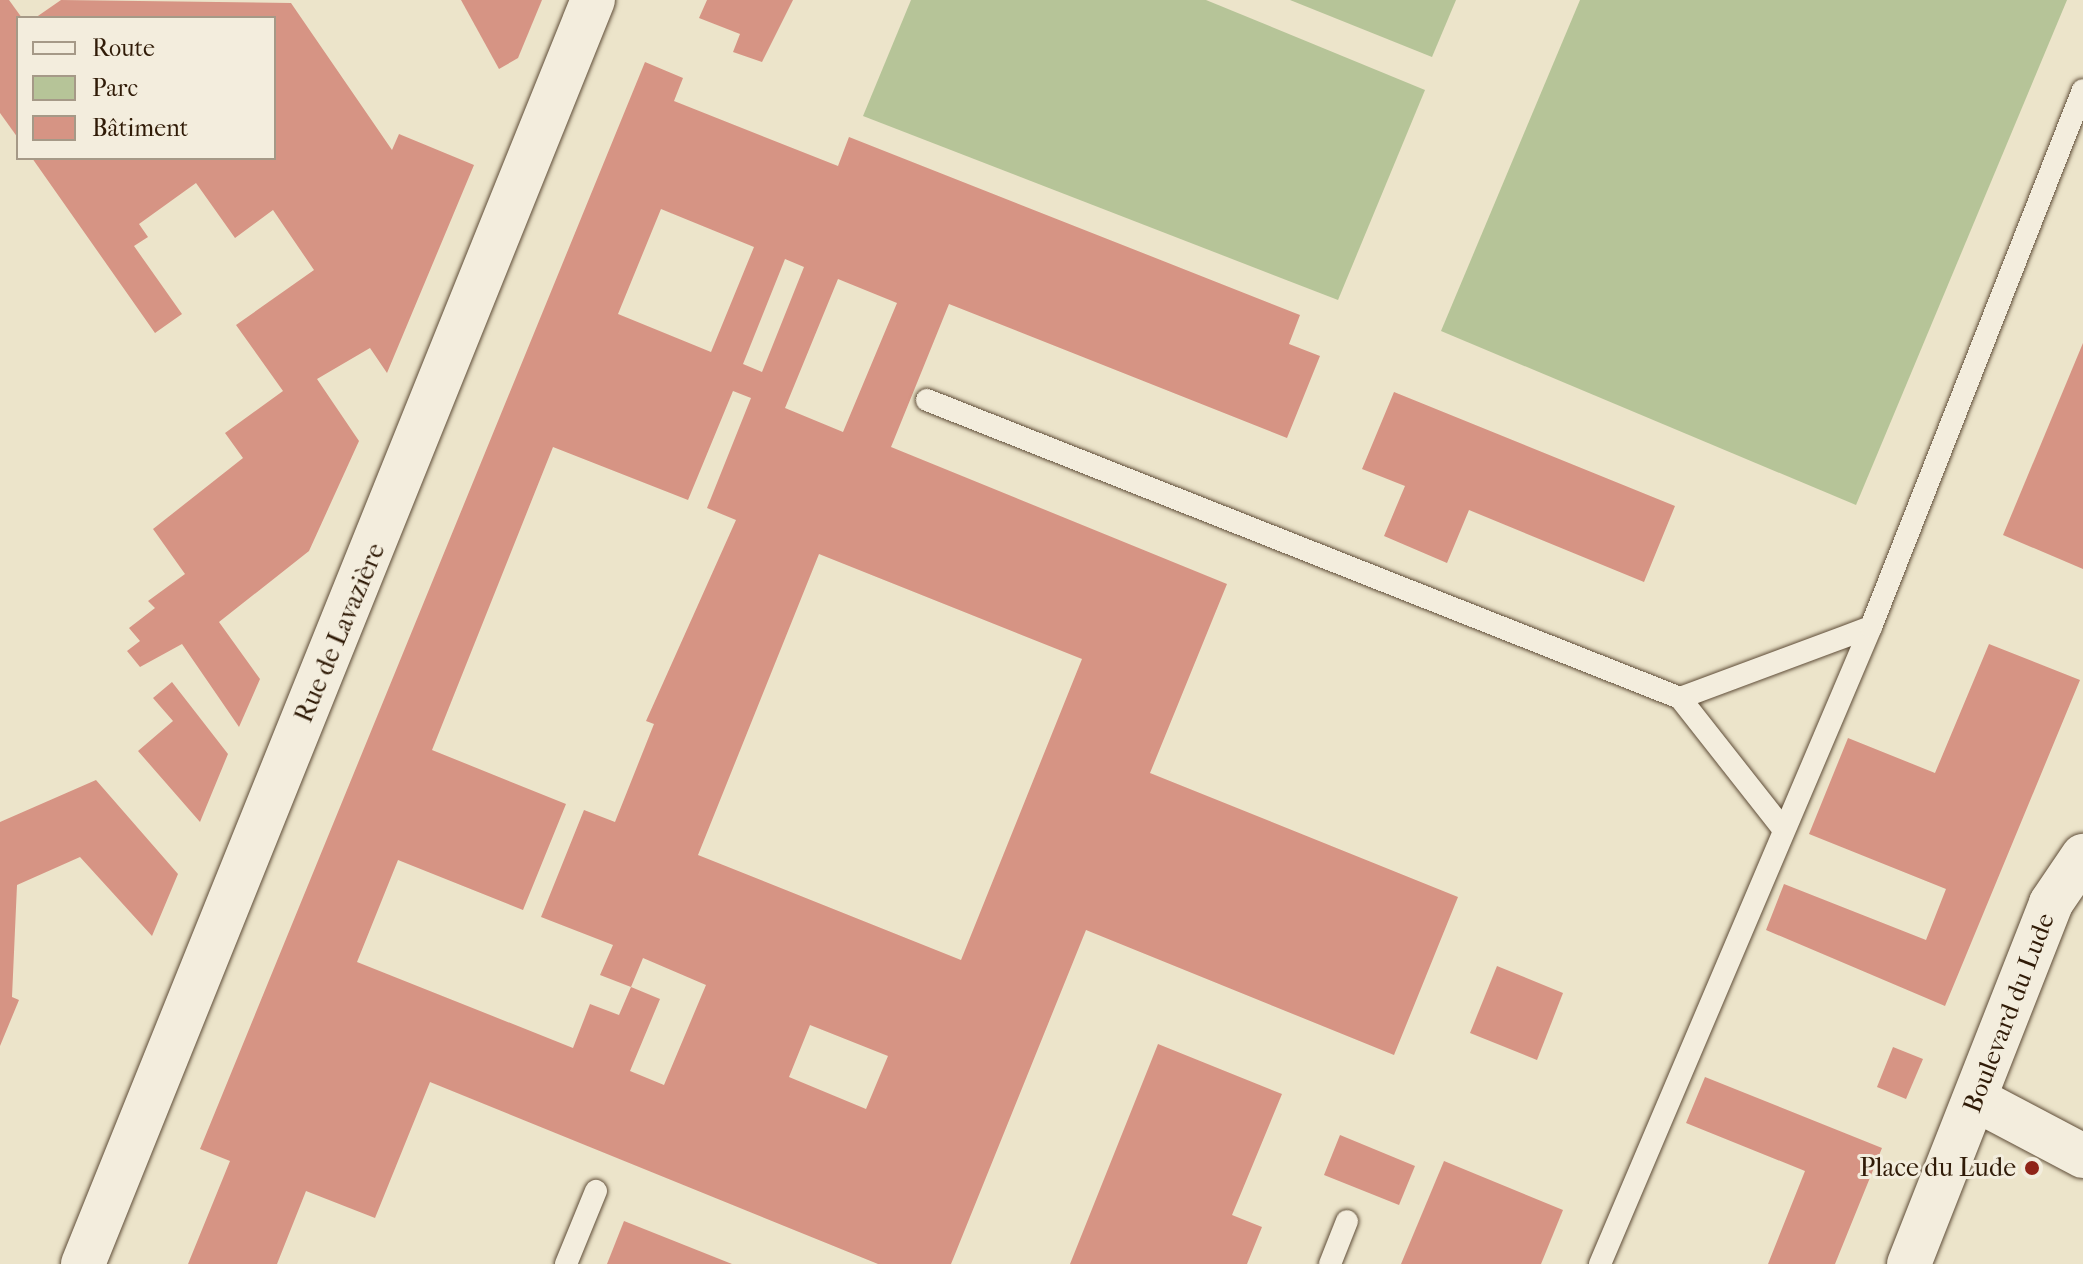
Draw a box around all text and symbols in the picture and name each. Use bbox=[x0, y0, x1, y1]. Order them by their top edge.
legend bbox=[16, 16, 276, 160]
text: Route bbox=[92, 34, 155, 62]
text: Parc bbox=[92, 74, 138, 102]
text: Bâtiment bbox=[92, 114, 188, 142]
street label: Rue de Lavazière bbox=[288, 539, 392, 727]
street label: Boulevard du Lude bbox=[1957, 909, 2061, 1117]
place label: Place du Lude bbox=[1860, 1152, 2016, 1184]
marker: Place du Lude bbox=[2023, 1159, 2041, 1177]

